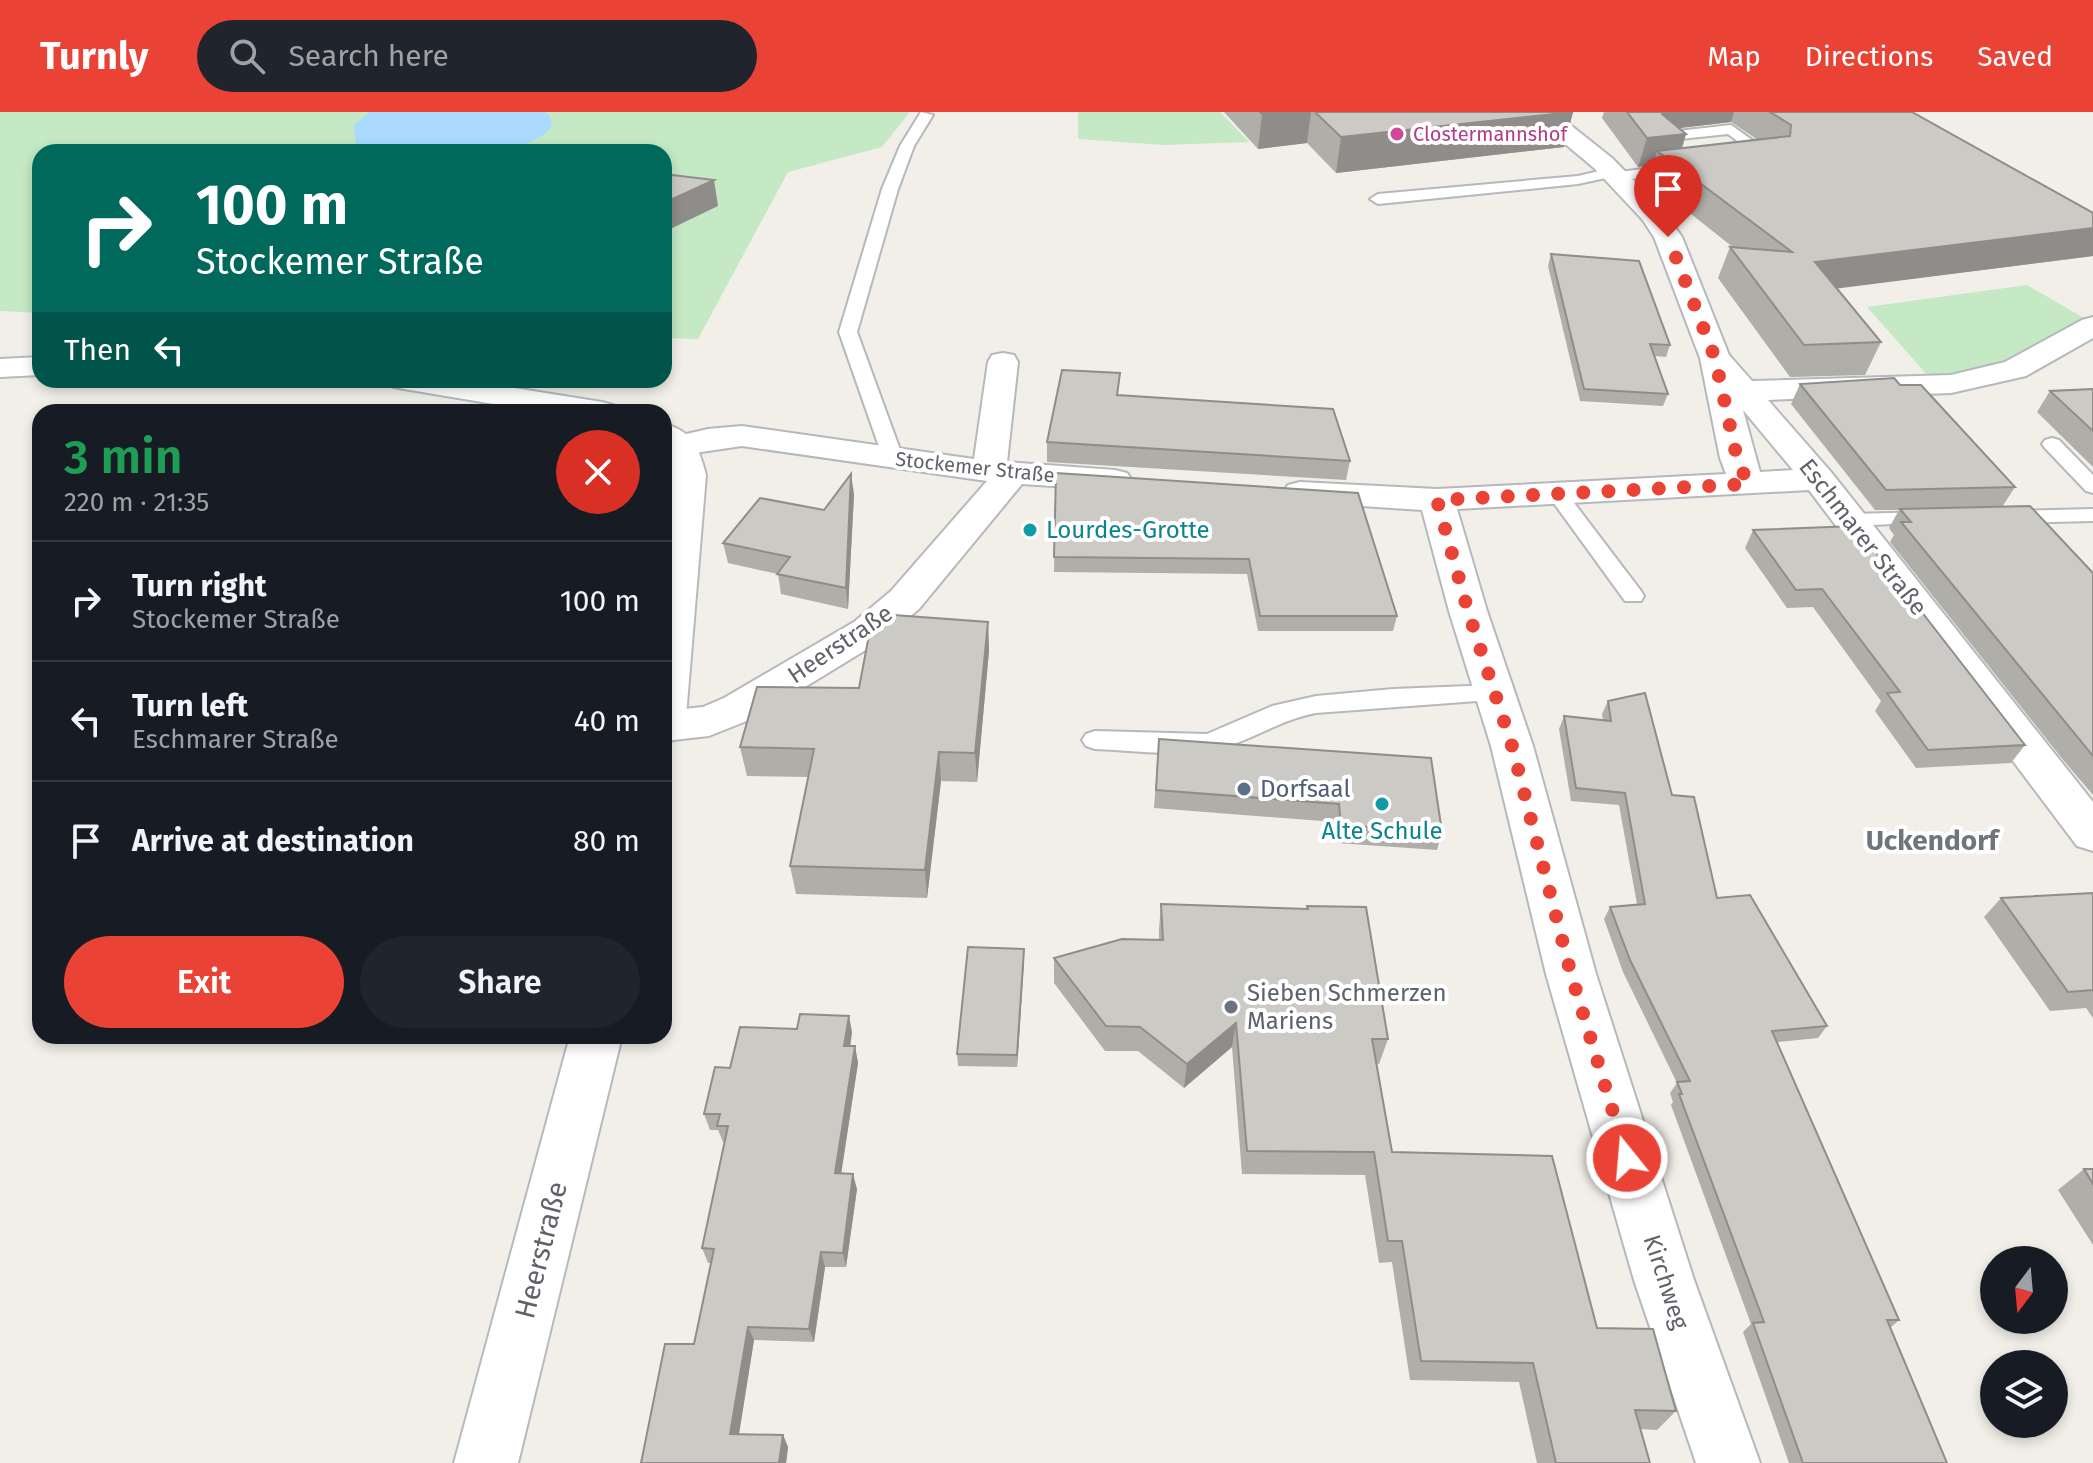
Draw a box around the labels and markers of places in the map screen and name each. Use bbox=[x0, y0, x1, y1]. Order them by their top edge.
place label: Clostermannshof bbox=[1413, 122, 1569, 146]
marker: Clostermannshof bbox=[1388, 125, 1406, 143]
pin bbox=[1634, 155, 1702, 237]
place label: Lourdes-Grotte bbox=[1046, 516, 1210, 544]
marker: Lourdes-Grotte bbox=[1021, 521, 1039, 539]
place label: Dorfsaal bbox=[1260, 775, 1350, 803]
marker: Dorfsaal bbox=[1235, 780, 1253, 798]
marker: Alte Schule bbox=[1373, 795, 1391, 813]
place label: Alte Schule bbox=[1321, 817, 1443, 845]
place label: Sieben Schmerzen Mariens bbox=[1247, 979, 1446, 1035]
marker: Sieben Schmerzen Mariens bbox=[1222, 998, 1240, 1016]

